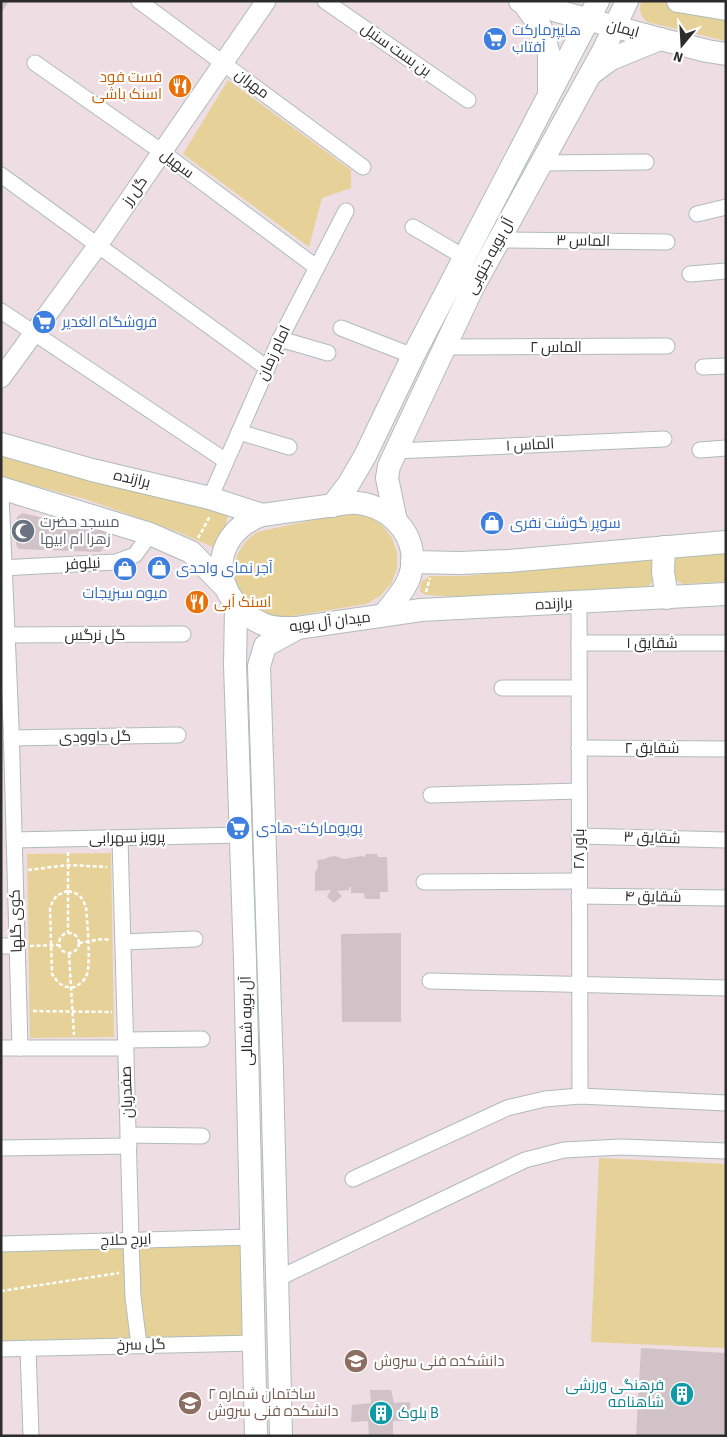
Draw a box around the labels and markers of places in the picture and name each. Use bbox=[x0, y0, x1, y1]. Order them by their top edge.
place label: هایپرمارکت آفتاب bbox=[512, 20, 581, 58]
supermarket icon: هایپرمارکت آفتاب bbox=[482, 26, 508, 52]
place label: فست فود اسنک باشی bbox=[92, 67, 162, 105]
restaurant icon: فست فود اسنک باشی bbox=[167, 73, 193, 99]
supermarket icon: فروشگاه الغدیر bbox=[31, 309, 57, 335]
place label: فروشگاه الغدیر bbox=[61, 312, 157, 333]
shop icon: سوپر گوشت نفری bbox=[479, 510, 505, 536]
place label: مسجد حضرت زهرا ام ابیها bbox=[40, 512, 120, 550]
place label: سوپر گوشت نفری bbox=[510, 513, 621, 534]
mosque icon: مسجد حضرت زهرا ام ابیها bbox=[10, 518, 36, 544]
shop icon: آجر نمای واحدی bbox=[146, 555, 172, 581]
shop icon: میوه سبزیجات bbox=[112, 556, 138, 582]
place label: آجر نمای واحدی bbox=[176, 558, 273, 579]
place label: میوه سبزیجات bbox=[82, 583, 168, 604]
restaurant icon: اسنک آبی bbox=[184, 589, 210, 615]
place label: اسنک آبی bbox=[214, 592, 271, 613]
supermarket icon: پوپومارکت-هادی bbox=[225, 815, 251, 841]
place label: پوپومارکت-هادی bbox=[256, 818, 363, 839]
school or university icon: دانشکده فنی سروش bbox=[343, 1348, 369, 1374]
place label: دانشکده فنی سروش bbox=[374, 1351, 505, 1372]
place label: فرهنگی ورزشی شاهنامه bbox=[565, 1375, 664, 1413]
building icon: فرهنگی ورزشی شاهنامه bbox=[669, 1381, 695, 1407]
place label: ساختمان شماره ۲ دانشکده فنی سروش bbox=[208, 1384, 339, 1422]
school or university icon: ساختمان شماره ۲ دانشکده فنی سروش bbox=[177, 1390, 203, 1416]
building icon: بلوک B bbox=[368, 1400, 394, 1426]
place label: بلوک B bbox=[398, 1403, 439, 1424]

